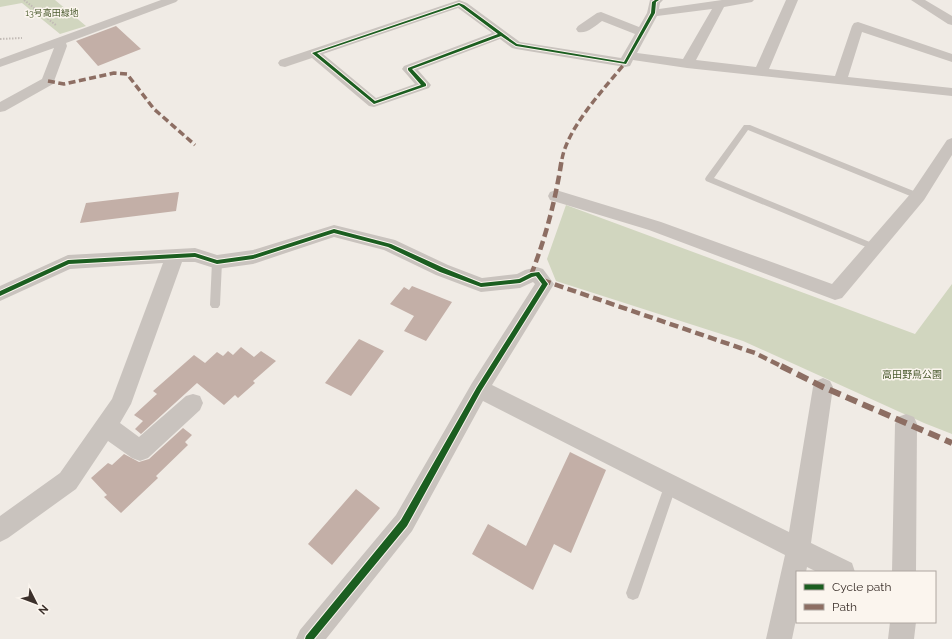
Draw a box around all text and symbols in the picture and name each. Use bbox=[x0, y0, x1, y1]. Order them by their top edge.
park label: 13号高田緑地 bbox=[25, 8, 79, 18]
park label: 高田野鳥公園 bbox=[882, 369, 942, 380]
legend bbox=[796, 571, 936, 623]
text: Cycle path bbox=[832, 580, 891, 594]
north arrow bbox=[16, 583, 56, 623]
text: Path bbox=[832, 600, 857, 614]
text: N bbox=[35, 602, 51, 617]

